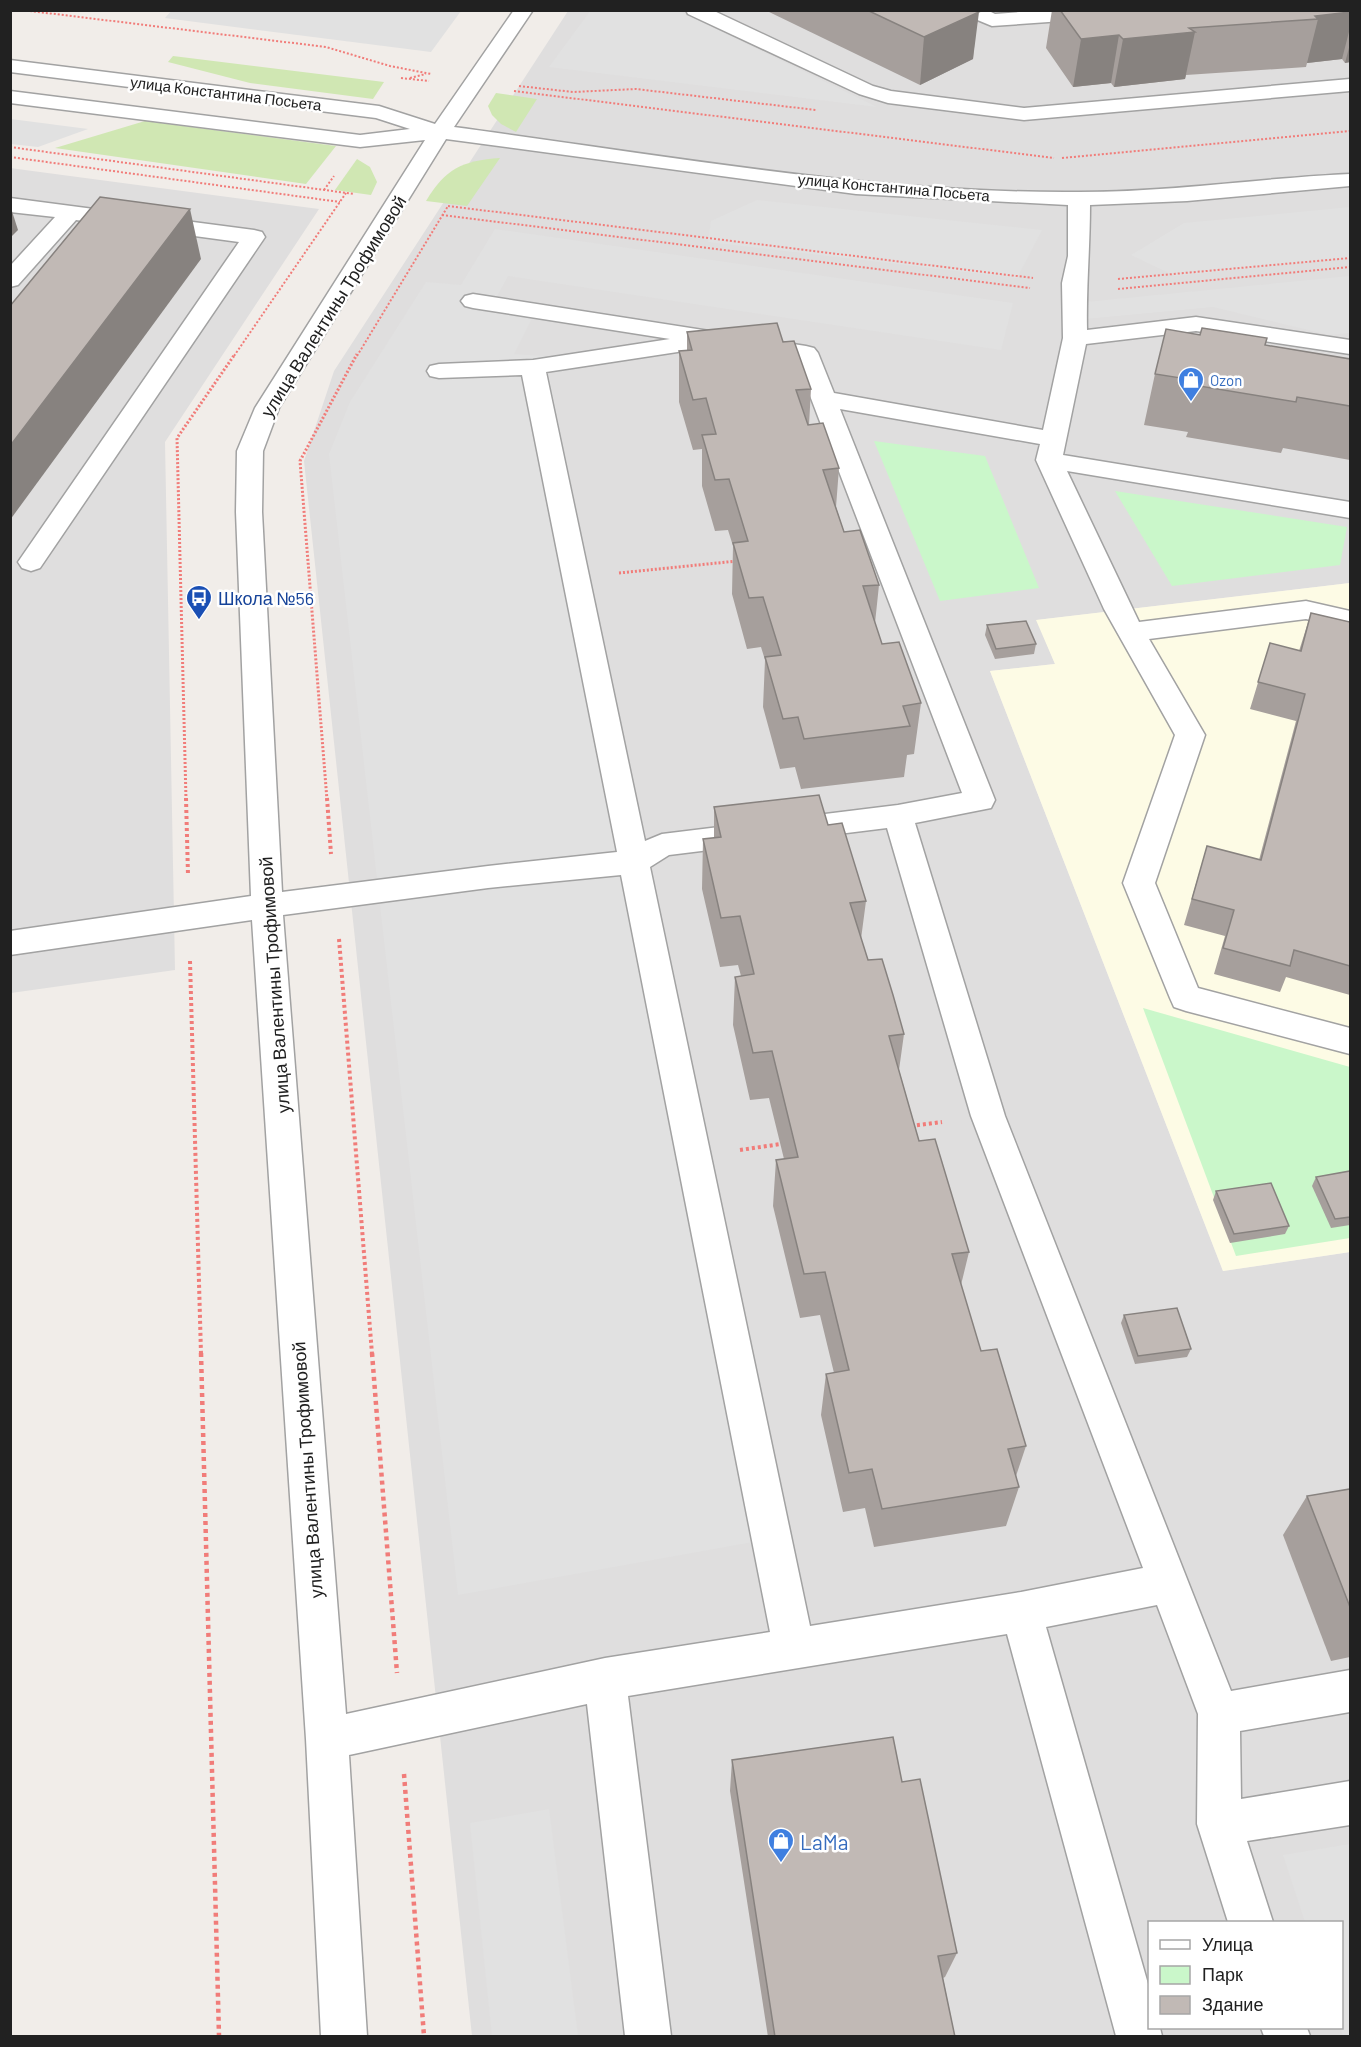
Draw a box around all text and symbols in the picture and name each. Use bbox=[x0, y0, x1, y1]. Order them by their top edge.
street label: улица Константина Посьета bbox=[129, 72, 323, 114]
street label: улица Константина Посьета bbox=[797, 170, 991, 204]
street label: улица Валентины Трофимовой bbox=[256, 191, 410, 421]
shop icon: Ozon bbox=[1176, 365, 1206, 403]
place label: Ozon bbox=[1210, 371, 1242, 389]
bus stop icon: Школа №56 bbox=[184, 583, 214, 621]
place label: Школа №56 bbox=[218, 587, 314, 609]
street label: улица Валентины Трофимовой bbox=[254, 856, 294, 1114]
street label: улица Валентины Трофимовой bbox=[287, 1341, 327, 1599]
shop icon: LaMa bbox=[766, 1826, 796, 1864]
place label: LaMa bbox=[800, 1829, 848, 1854]
legend bbox=[1148, 1921, 1343, 2029]
text: Улица bbox=[1202, 1933, 1254, 1955]
text: Парк bbox=[1202, 1963, 1243, 1985]
text: Здание bbox=[1202, 1993, 1263, 2015]

